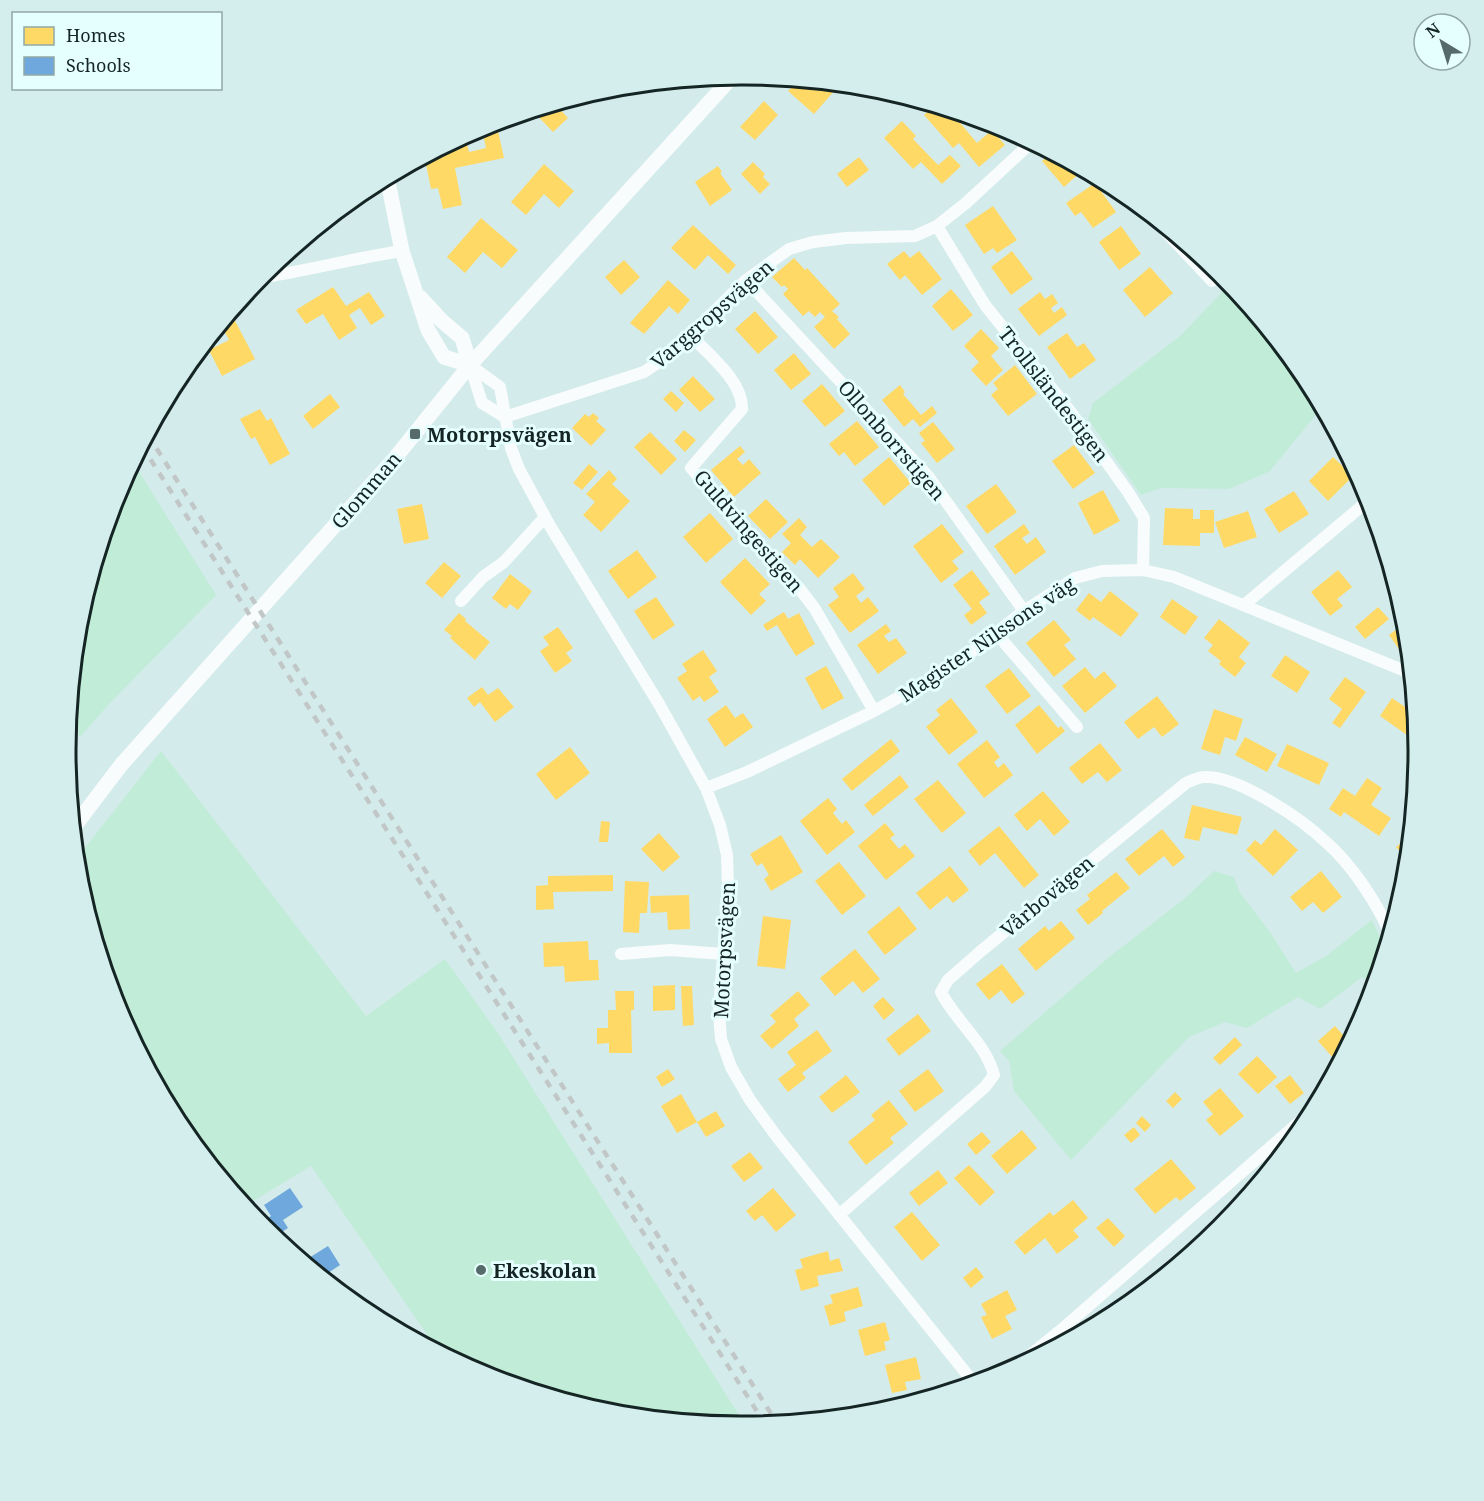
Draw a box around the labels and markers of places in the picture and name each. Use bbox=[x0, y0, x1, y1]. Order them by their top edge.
place label: Motorpsvägen bbox=[427, 421, 572, 448]
marker: Motorpsvägen bbox=[408, 427, 422, 441]
place label: Ekeskolan bbox=[493, 1257, 596, 1284]
marker: Ekeskolan bbox=[474, 1263, 488, 1277]

